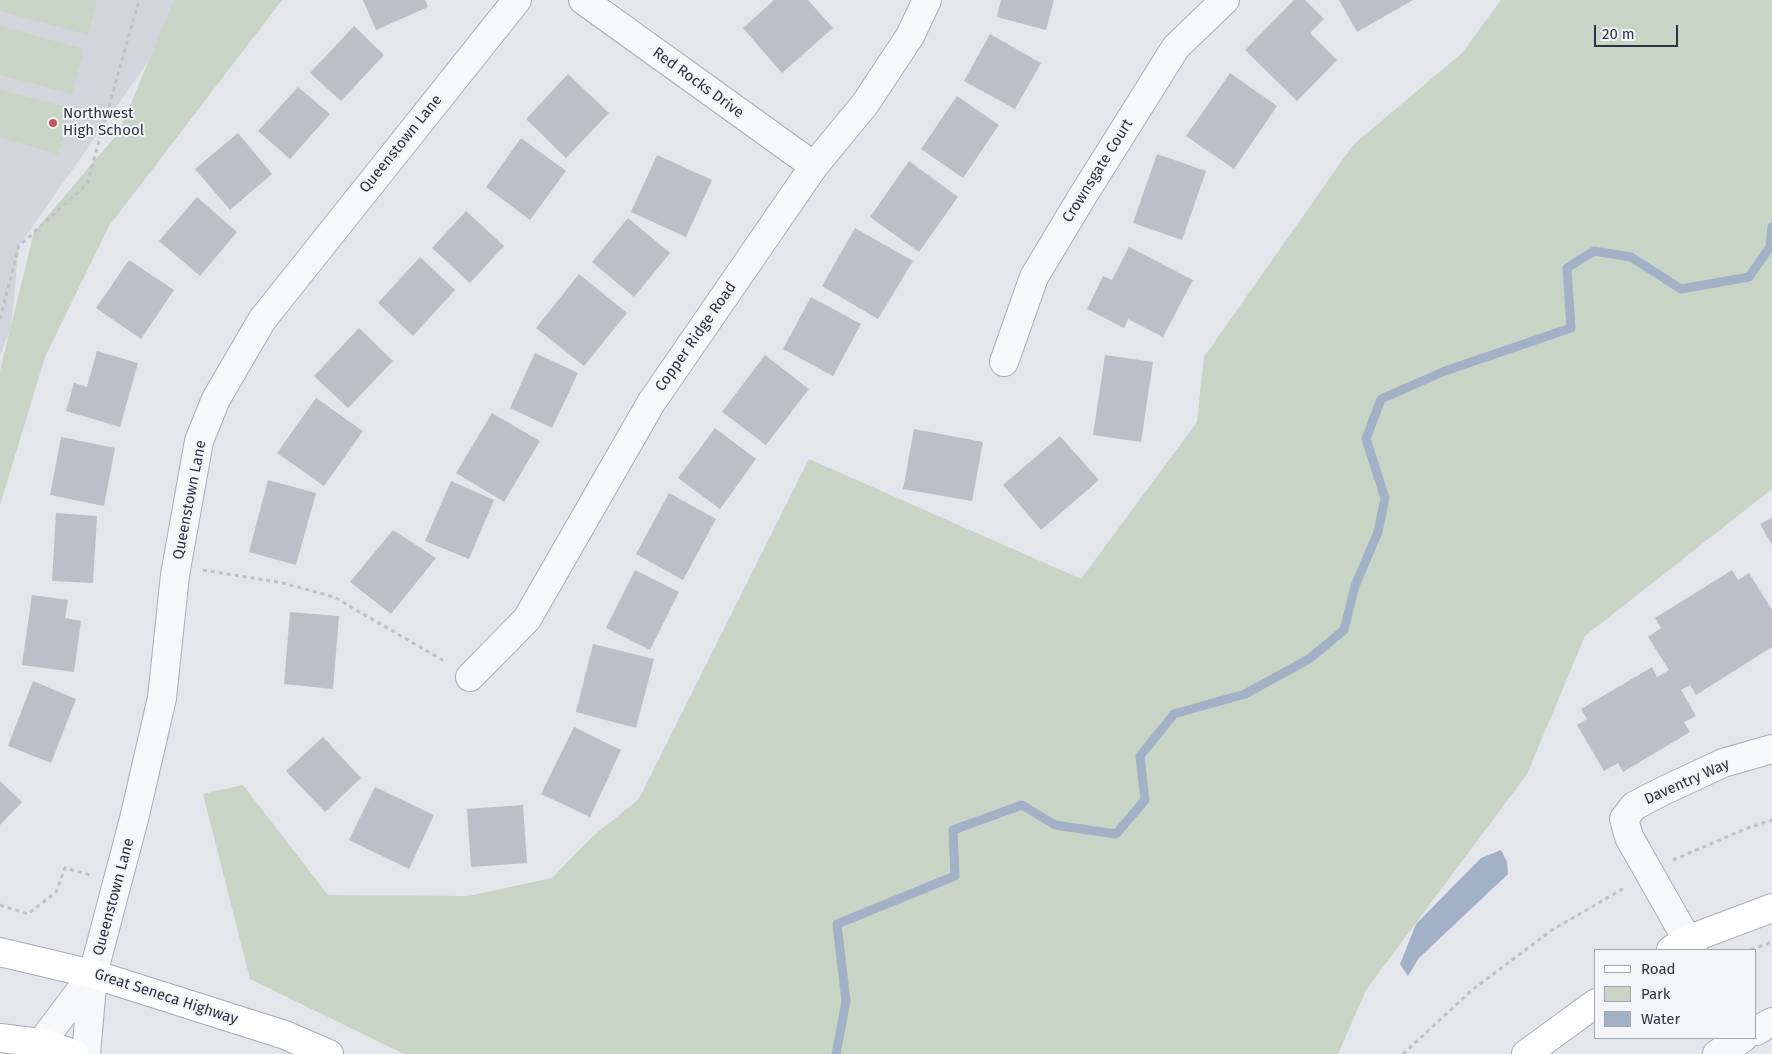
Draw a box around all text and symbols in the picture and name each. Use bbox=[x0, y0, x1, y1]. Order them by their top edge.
scale bar bbox=[1597, 15, 1681, 47]
text: 20 m bbox=[1602, 25, 1635, 43]
street label: Red Rocks Drive bbox=[649, 44, 747, 122]
street label: Queenstown Lane bbox=[356, 91, 446, 197]
place label: Northwest High School bbox=[63, 105, 144, 140]
street label: Crownsgate Court bbox=[1059, 116, 1137, 226]
marker: Northwest High School bbox=[47, 117, 59, 129]
street label: Copper Ridge Road bbox=[652, 279, 740, 395]
street label: Queenstown Lane bbox=[170, 439, 210, 561]
street label: Daventry Way bbox=[1642, 755, 1732, 809]
street label: Queenstown Lane bbox=[90, 836, 138, 958]
legend bbox=[1594, 949, 1757, 1039]
text: Road bbox=[1641, 960, 1676, 978]
street label: Great Seneca Highway bbox=[92, 965, 240, 1029]
text: Park bbox=[1641, 985, 1671, 1003]
text: Water bbox=[1641, 1010, 1680, 1028]

